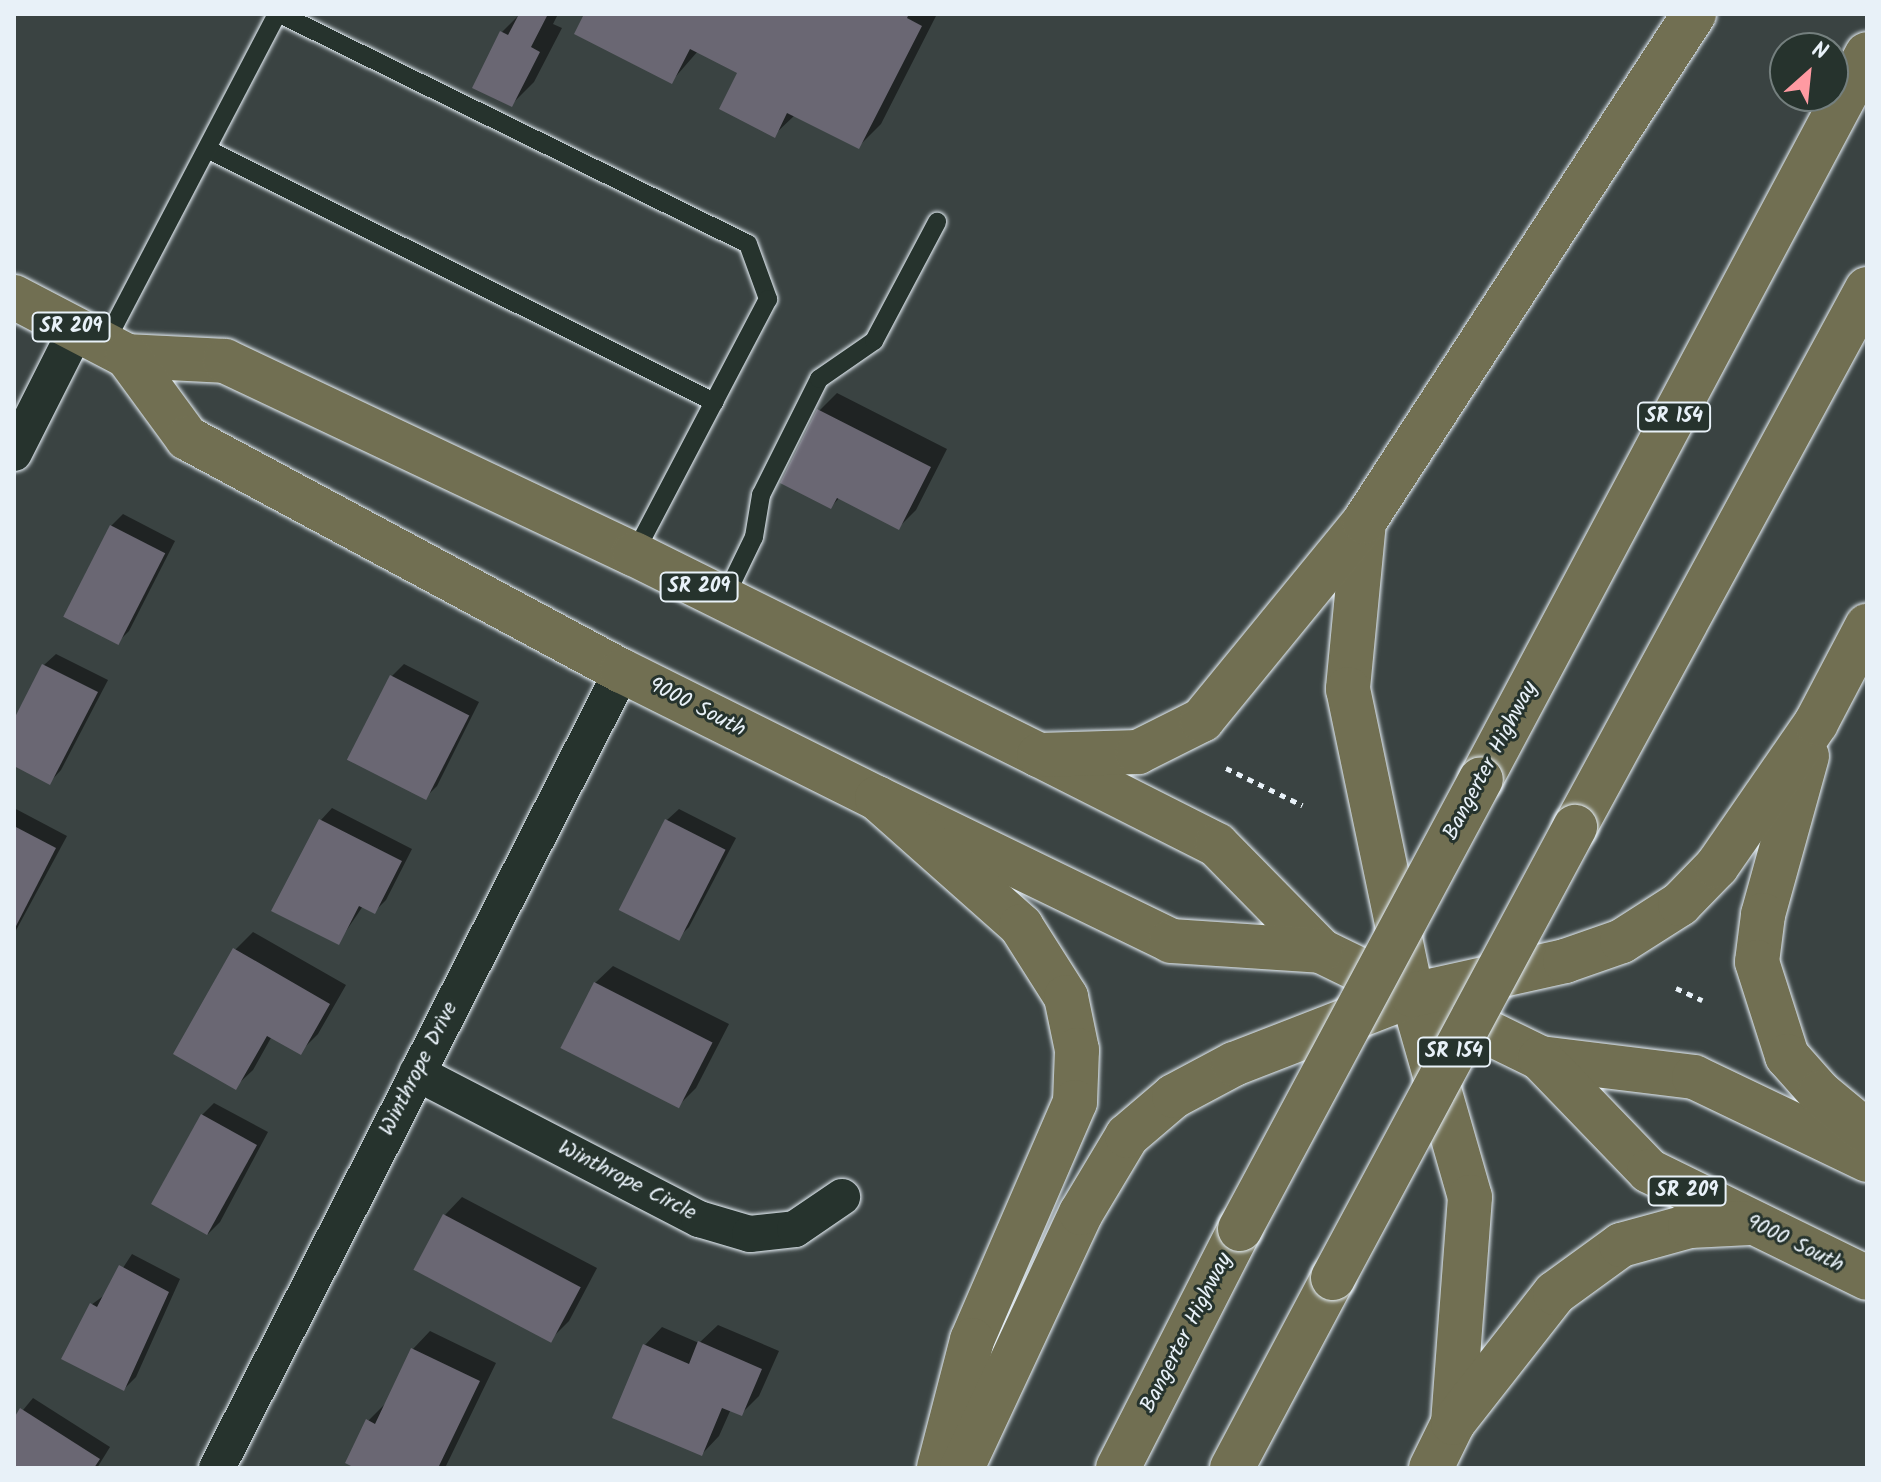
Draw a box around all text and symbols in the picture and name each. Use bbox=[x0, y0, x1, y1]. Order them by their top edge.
north arrow bbox=[1769, 32, 1849, 112]
text: N bbox=[1805, 33, 1833, 71]
road number: SR 209 bbox=[31, 311, 111, 343]
road number: SR 154 bbox=[1636, 401, 1712, 433]
road number: SR 209 bbox=[659, 571, 739, 603]
street label: 9000 South bbox=[644, 672, 750, 744]
street label: Bangerter Highway bbox=[1438, 677, 1544, 845]
street label: Winthrope Drive bbox=[374, 998, 464, 1140]
road number: SR 154 bbox=[1416, 1036, 1492, 1068]
street label: Winthrope Circle bbox=[553, 1135, 701, 1227]
road number: SR 209 bbox=[1647, 1175, 1727, 1207]
street label: 9000 South bbox=[1742, 1209, 1848, 1279]
street label: Bangerter Highway bbox=[1135, 1249, 1239, 1417]

